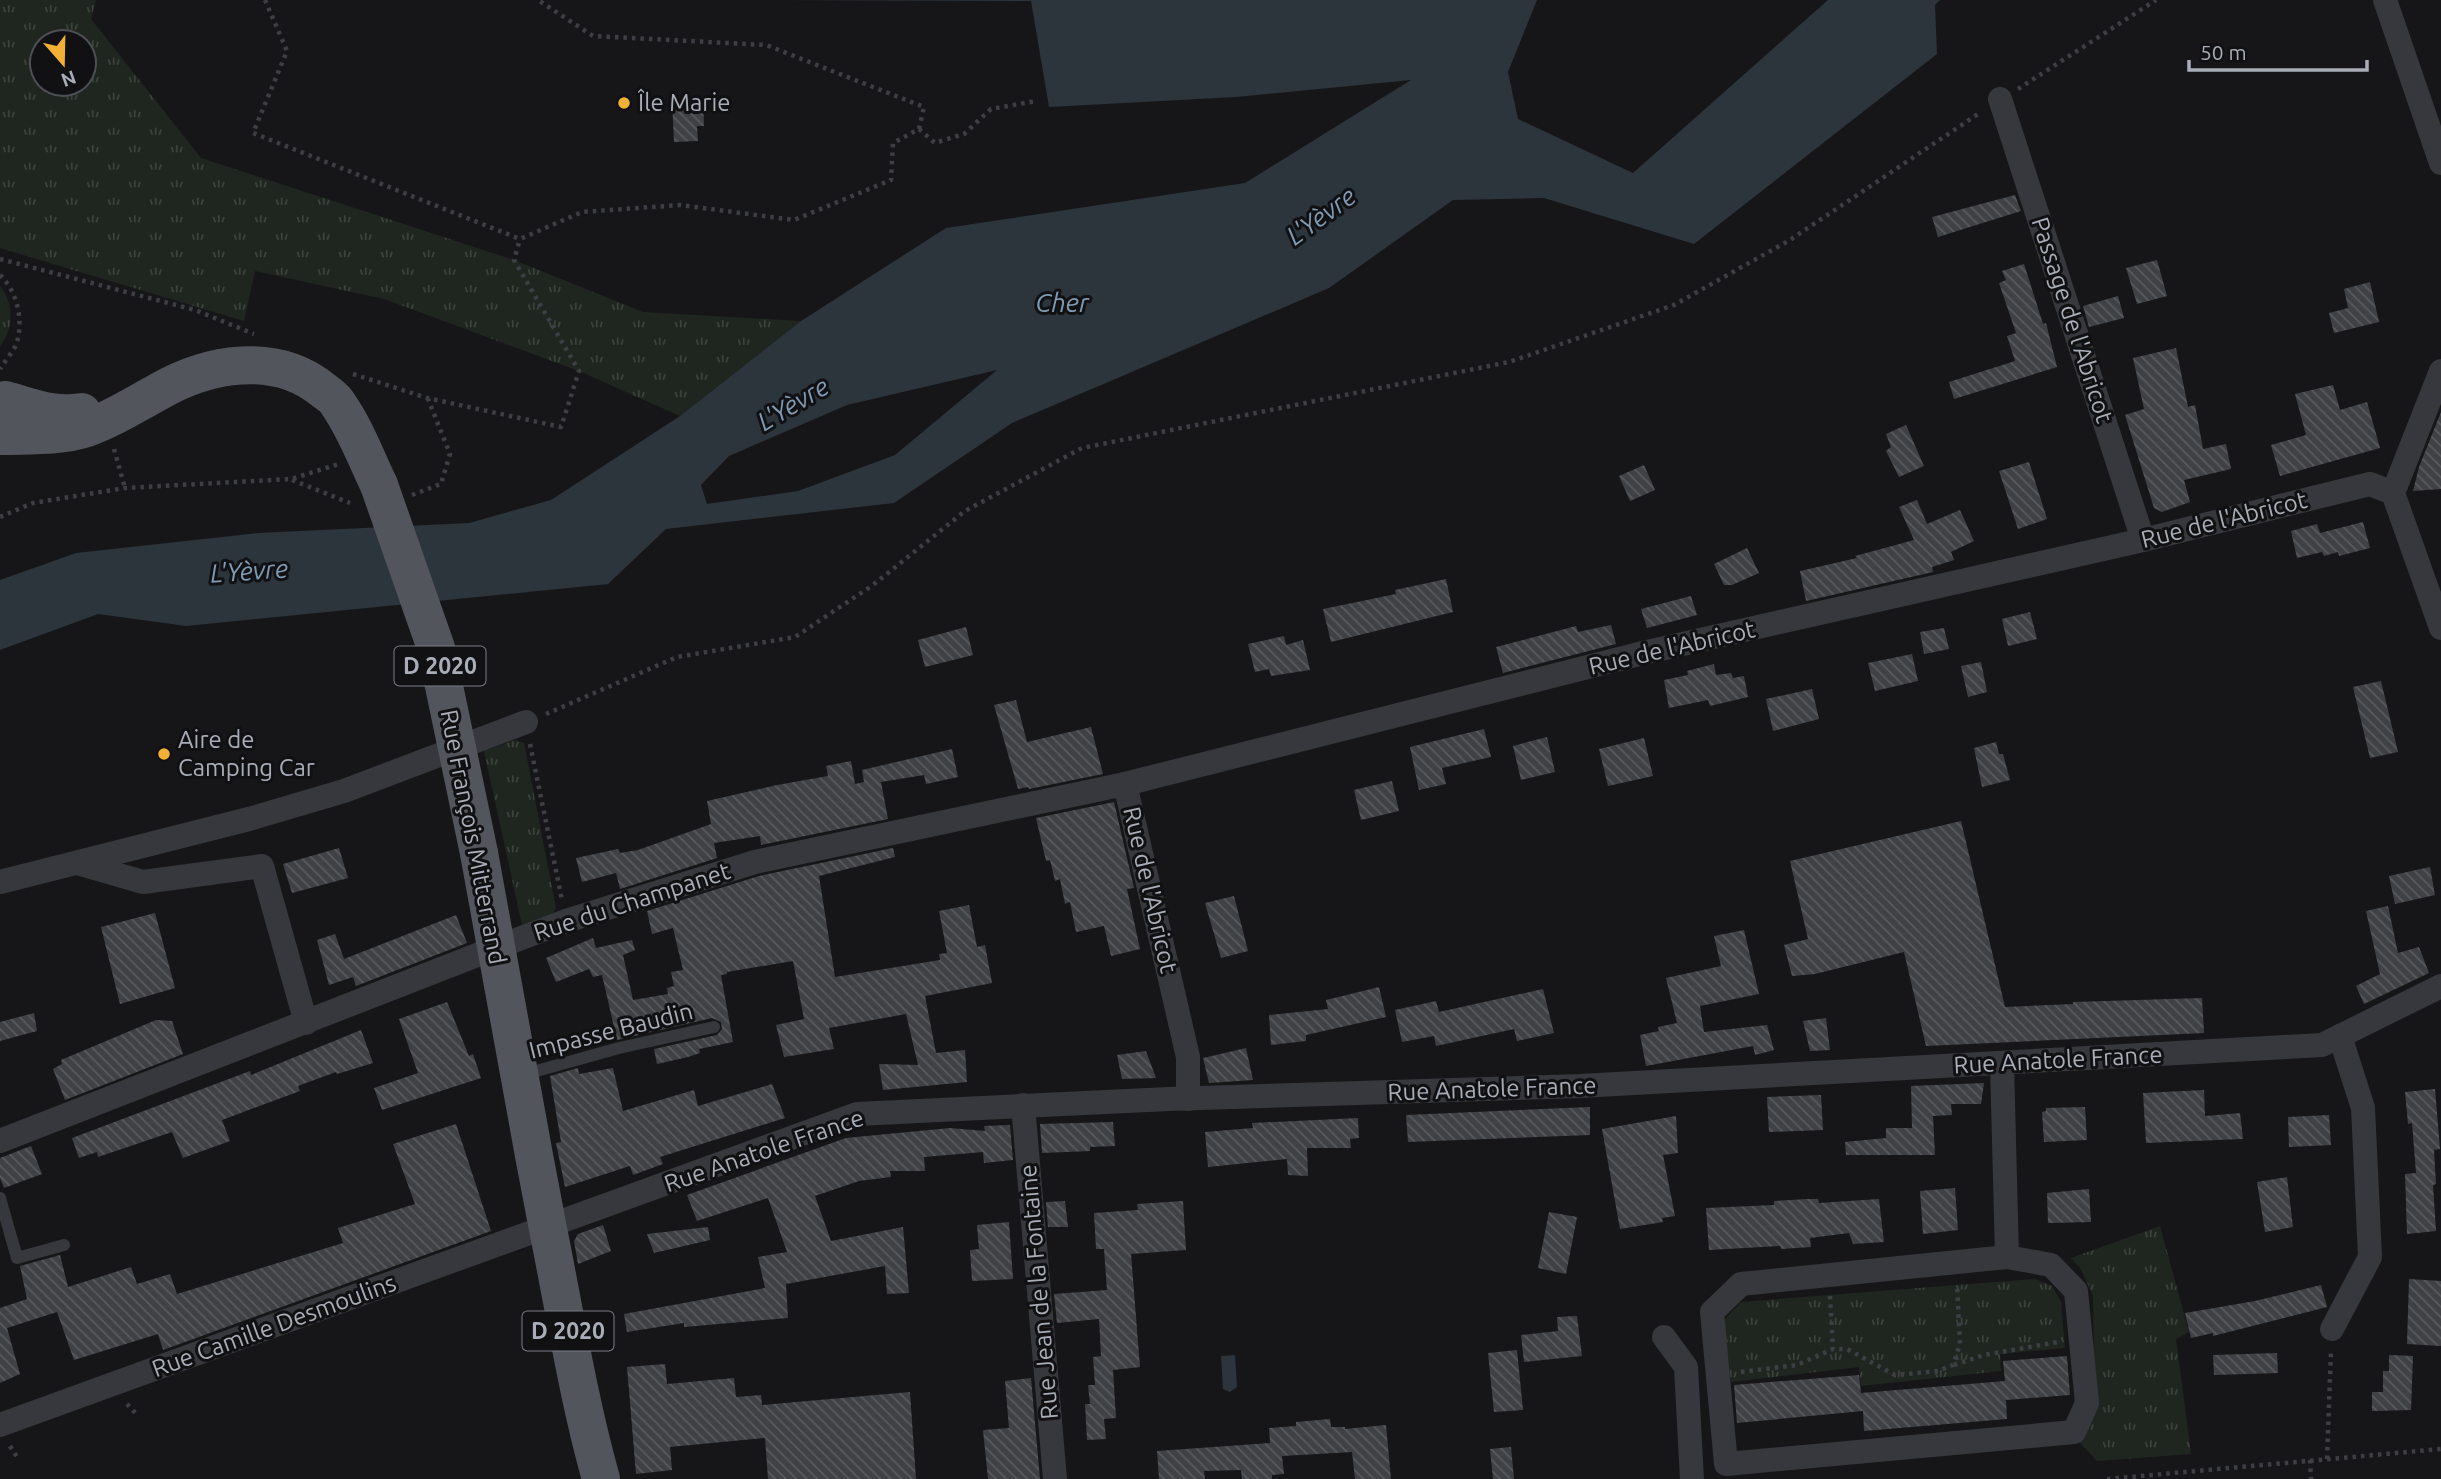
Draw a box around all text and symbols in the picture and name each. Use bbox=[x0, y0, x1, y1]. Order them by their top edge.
north arrow bbox=[28, 28, 98, 98]
scale bar bbox=[2189, 28, 2368, 72]
text: 50 m bbox=[2200, 40, 2247, 64]
text: N bbox=[58, 66, 79, 92]
place label: Île Marie bbox=[637, 88, 731, 116]
marker: Île Marie bbox=[616, 95, 632, 111]
water label: L'Yèvre bbox=[1281, 181, 1361, 250]
street label: Passage de l'Abricot bbox=[2026, 214, 2119, 427]
water label: Cher bbox=[1035, 288, 1090, 317]
water label: L'Yèvre bbox=[752, 371, 834, 436]
street label: Rue de l'Abricot bbox=[2138, 486, 2310, 553]
water label: L'Yèvre bbox=[209, 553, 289, 588]
street label: Rue de l'Abricot bbox=[1586, 615, 1758, 680]
road number: D 2020 bbox=[394, 646, 486, 686]
street label: Rue François Mitterrand bbox=[436, 707, 511, 966]
place label: Aire de Camping Car bbox=[178, 726, 315, 781]
marker: Aire de Camping Car bbox=[156, 746, 172, 762]
street label: Rue de l'Abricot bbox=[1118, 804, 1183, 976]
street label: Rue du Champanet bbox=[530, 857, 734, 946]
street label: Impasse Baudin bbox=[526, 997, 695, 1064]
street label: Rue Anatole France bbox=[1953, 1041, 2163, 1078]
street label: Rue Anatole France bbox=[1387, 1071, 1597, 1106]
street label: Rue Anatole France bbox=[661, 1104, 867, 1197]
street label: Rue Jean de la Fontaine bbox=[1014, 1163, 1063, 1421]
street label: Rue Camille Desmoulins bbox=[148, 1269, 399, 1382]
road number: D 2020 bbox=[522, 1312, 614, 1350]

